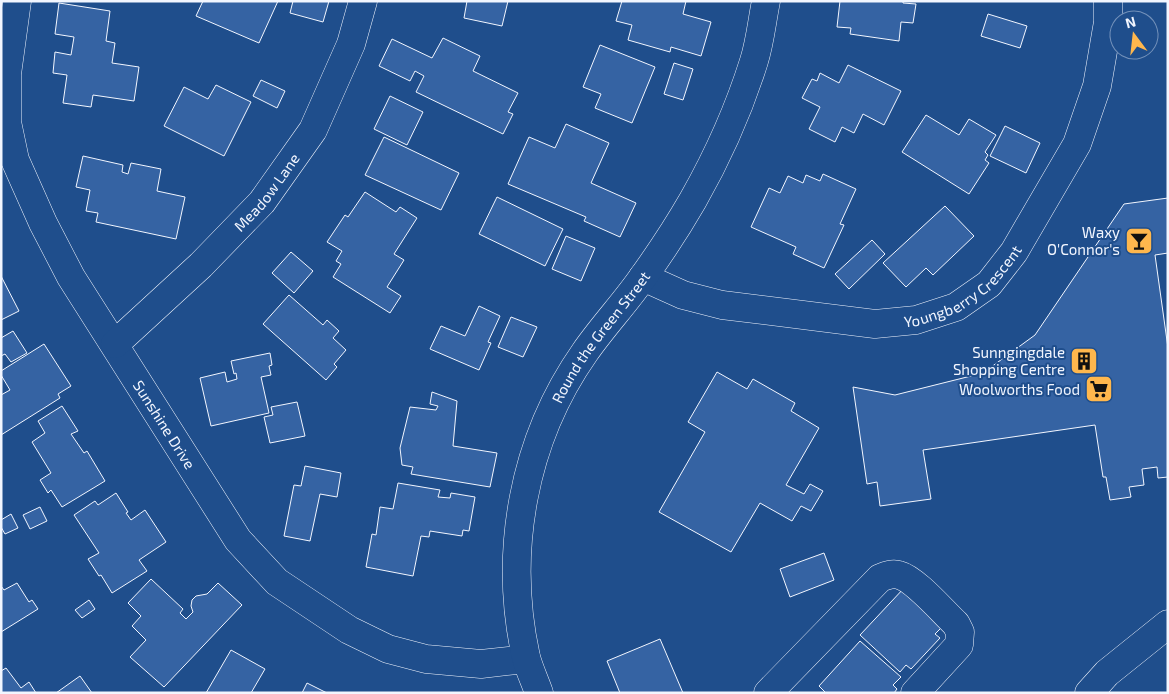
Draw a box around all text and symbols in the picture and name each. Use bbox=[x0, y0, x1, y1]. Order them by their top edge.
north arrow bbox=[1109, 10, 1159, 60]
text: N bbox=[1123, 12, 1138, 31]
street label: Meadow Lane bbox=[230, 150, 303, 235]
place label: Waxy O'Connor's bbox=[1047, 223, 1120, 258]
bar icon: Waxy O'Connor's bbox=[1124, 226, 1154, 256]
street label: Youngberry Crescent bbox=[903, 242, 1025, 330]
street label: Round the Green Street bbox=[548, 267, 653, 406]
place label: Sunngingdale Shopping Centre bbox=[953, 343, 1065, 378]
building icon: Sunngingdale Shopping Centre bbox=[1069, 346, 1099, 376]
supermarket icon: Woolworths Food bbox=[1084, 374, 1114, 404]
street label: Sunshine Drive bbox=[130, 377, 199, 472]
place label: Woolworths Food bbox=[959, 380, 1080, 398]

